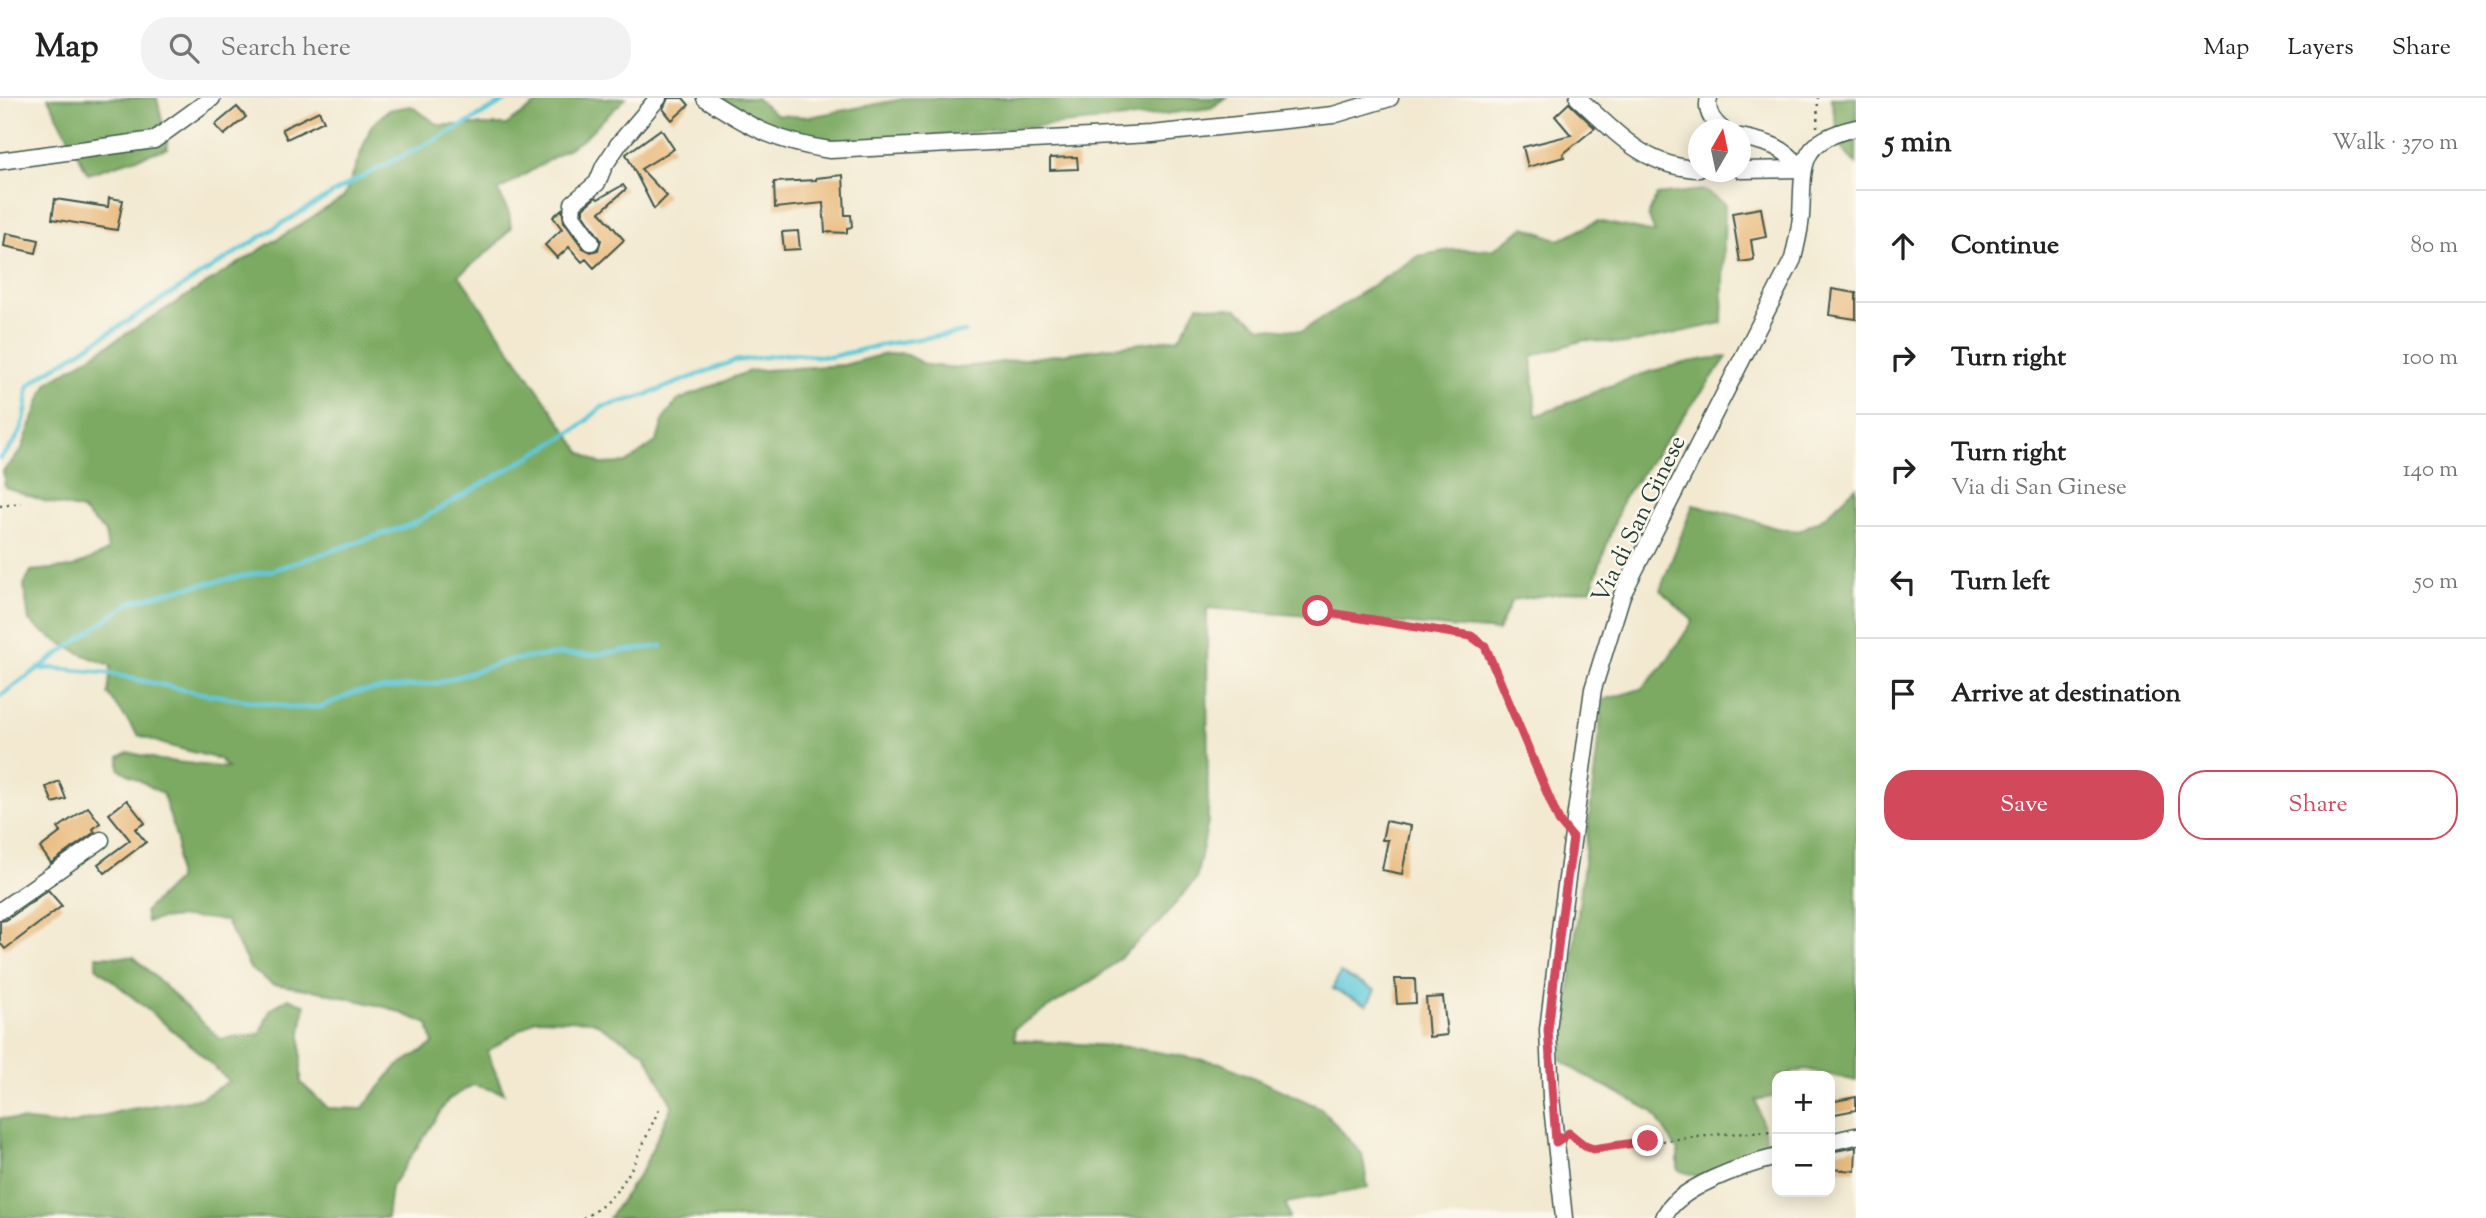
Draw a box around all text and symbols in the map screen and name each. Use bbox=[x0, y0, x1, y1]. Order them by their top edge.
search box bbox=[141, 17, 631, 80]
text: Map bbox=[35, 24, 99, 72]
icon: search bbox=[165, 29, 203, 67]
text: Search here bbox=[221, 30, 351, 67]
text: Map bbox=[2203, 31, 2249, 65]
text: Layers bbox=[2287, 31, 2354, 65]
text: Share bbox=[2392, 31, 2451, 65]
north arrow bbox=[1688, 119, 1751, 182]
text: 5 min bbox=[1884, 122, 1952, 165]
text: Walk · 370 m bbox=[2332, 127, 2458, 160]
icon: ahead bbox=[1884, 227, 1922, 265]
text: Continue bbox=[1951, 228, 2059, 265]
text: 80 m bbox=[2410, 230, 2458, 263]
icon: right bbox=[1884, 339, 1922, 377]
text: Turn right bbox=[1951, 340, 2066, 377]
text: 100 m bbox=[2402, 342, 2458, 375]
street label: Via di San Ginese bbox=[1584, 430, 1695, 610]
text: Turn right bbox=[1951, 435, 2066, 472]
icon: right bbox=[1884, 451, 1922, 489]
text: 140 m bbox=[2403, 454, 2458, 487]
text: Via di San Ginese bbox=[1951, 472, 2127, 505]
icon: left bbox=[1884, 563, 1922, 601]
text: Turn left bbox=[1951, 564, 2050, 601]
text: 50 m bbox=[2414, 566, 2458, 599]
route start bbox=[1302, 595, 1333, 626]
icon: arrive bbox=[1884, 675, 1922, 713]
text: Arrive at destination bbox=[1951, 676, 2181, 713]
button: Save bbox=[1884, 770, 2164, 840]
button: Share bbox=[2178, 770, 2458, 840]
map controls bbox=[1772, 1071, 1835, 1197]
button: + bbox=[1772, 1071, 1835, 1134]
route end bbox=[1632, 1125, 1663, 1156]
button: − bbox=[1772, 1134, 1835, 1197]

